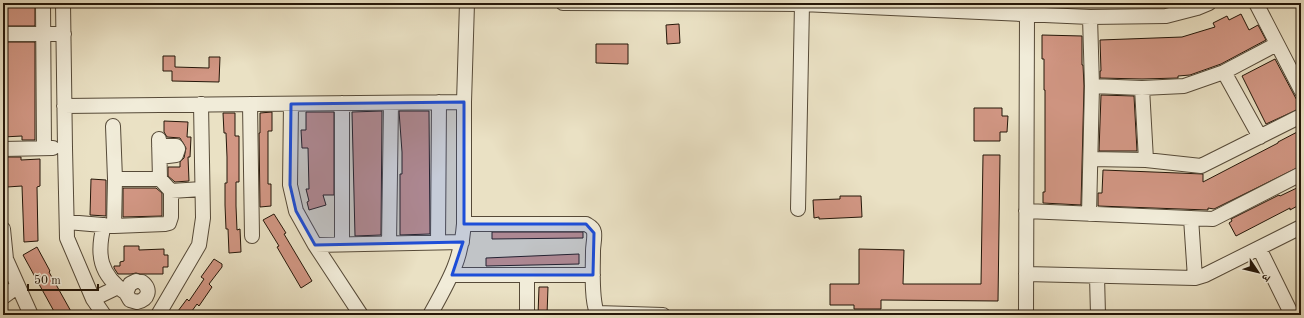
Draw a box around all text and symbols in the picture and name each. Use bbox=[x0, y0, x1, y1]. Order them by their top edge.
north arrow bbox=[1238, 252, 1278, 292]
scale bar bbox=[28, 266, 98, 292]
text: उ bbox=[1258, 271, 1272, 283]
text: 50 m bbox=[34, 274, 61, 287]

